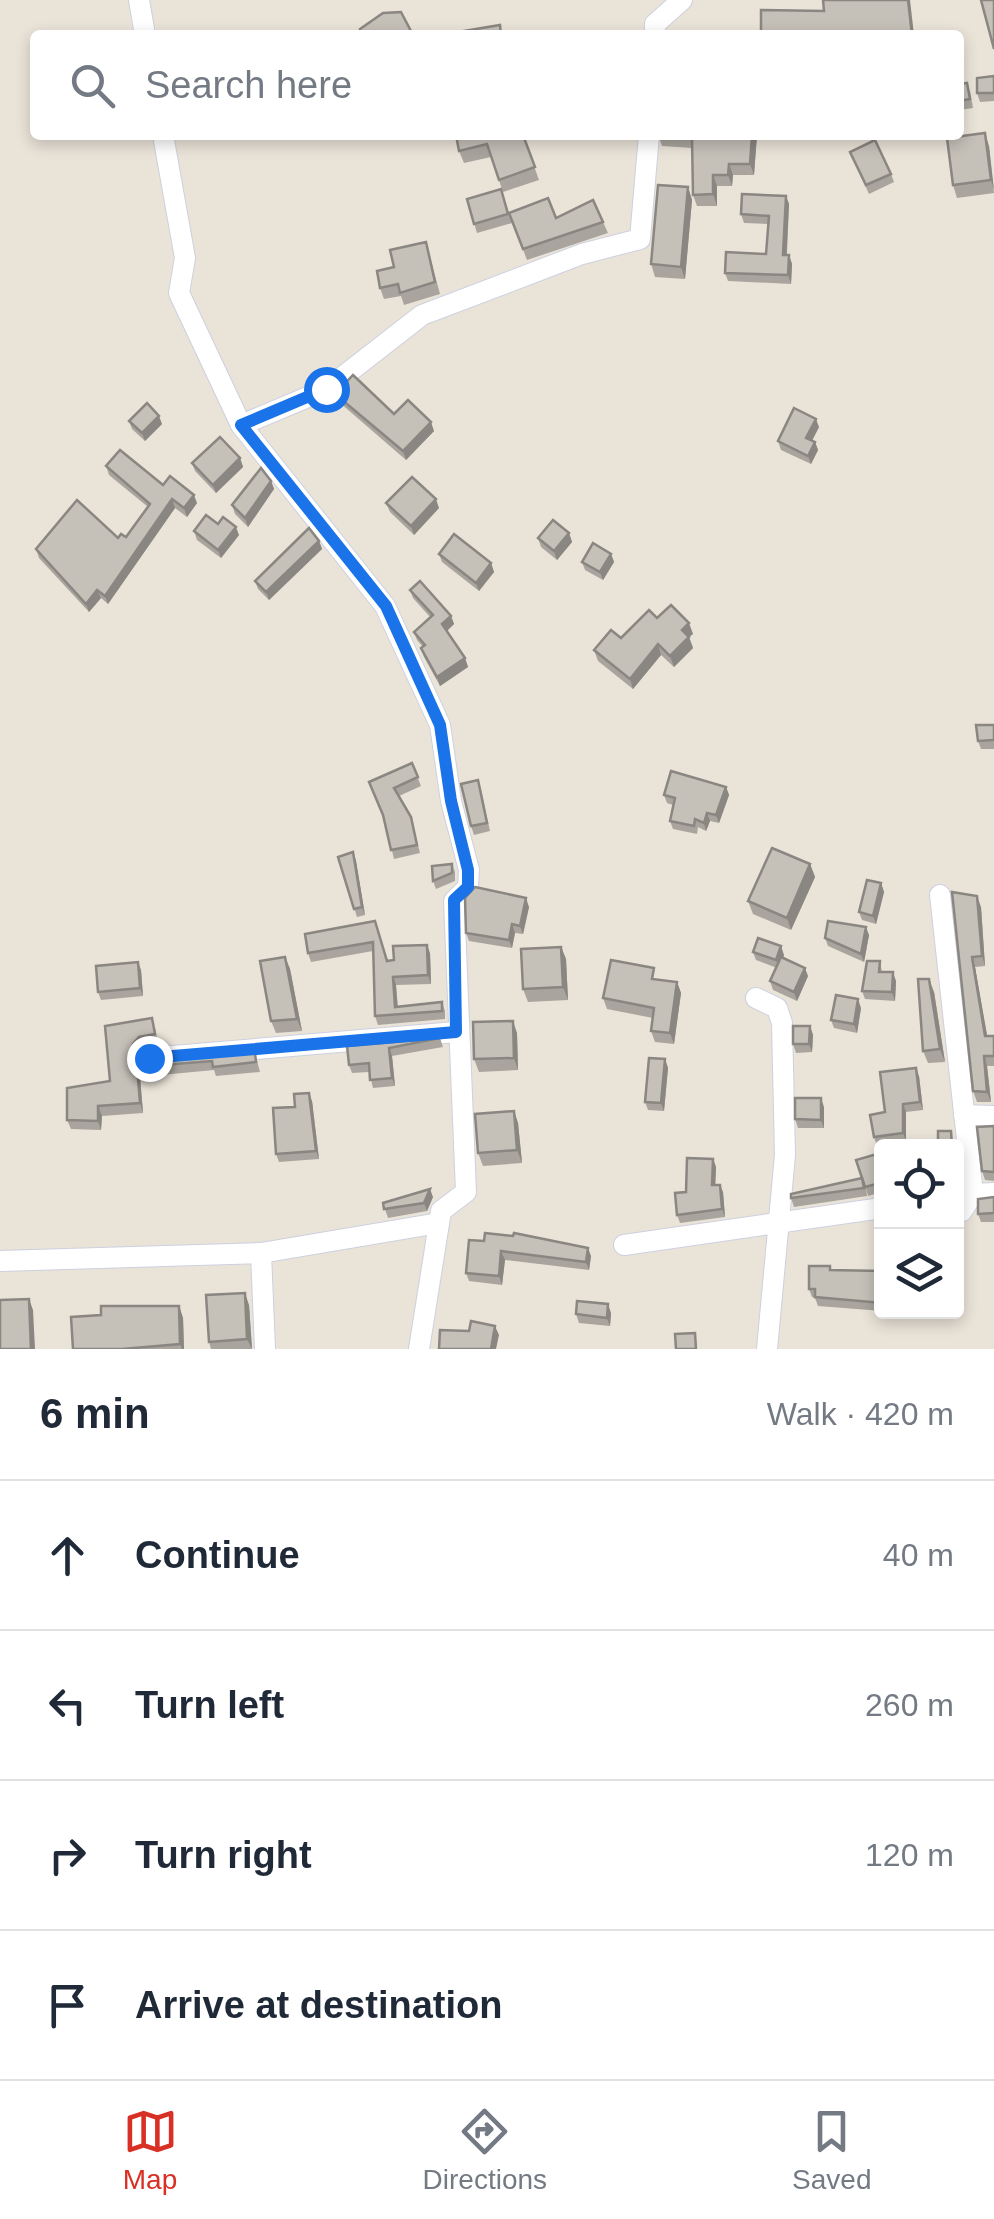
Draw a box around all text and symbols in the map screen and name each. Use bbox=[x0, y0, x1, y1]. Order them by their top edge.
search box bbox=[30, 30, 964, 140]
icon: search bbox=[65, 58, 120, 113]
text: Search here bbox=[145, 64, 352, 106]
route start bbox=[304, 367, 350, 413]
route end bbox=[127, 1036, 173, 1082]
map controls bbox=[874, 1139, 964, 1319]
button: locate bbox=[874, 1139, 964, 1229]
button: layers bbox=[874, 1229, 964, 1319]
text: 6 min bbox=[40, 1390, 150, 1437]
text: Walk · 420 m bbox=[767, 1396, 954, 1432]
icon: ahead bbox=[40, 1528, 95, 1583]
text: Continue bbox=[135, 1534, 300, 1576]
text: 40 m bbox=[883, 1537, 954, 1573]
icon: left bbox=[40, 1678, 95, 1733]
text: Turn left bbox=[135, 1684, 284, 1726]
text: 260 m bbox=[865, 1687, 954, 1723]
icon: right bbox=[40, 1828, 95, 1883]
text: Turn right bbox=[135, 1834, 312, 1876]
text: 120 m bbox=[865, 1837, 954, 1873]
icon: arrive bbox=[40, 1978, 95, 2033]
text: Arrive at destination bbox=[135, 1984, 502, 2026]
tab: Map bbox=[123, 2104, 178, 2196]
tab: Directions bbox=[423, 2104, 547, 2196]
tab: Saved bbox=[792, 2104, 871, 2196]

